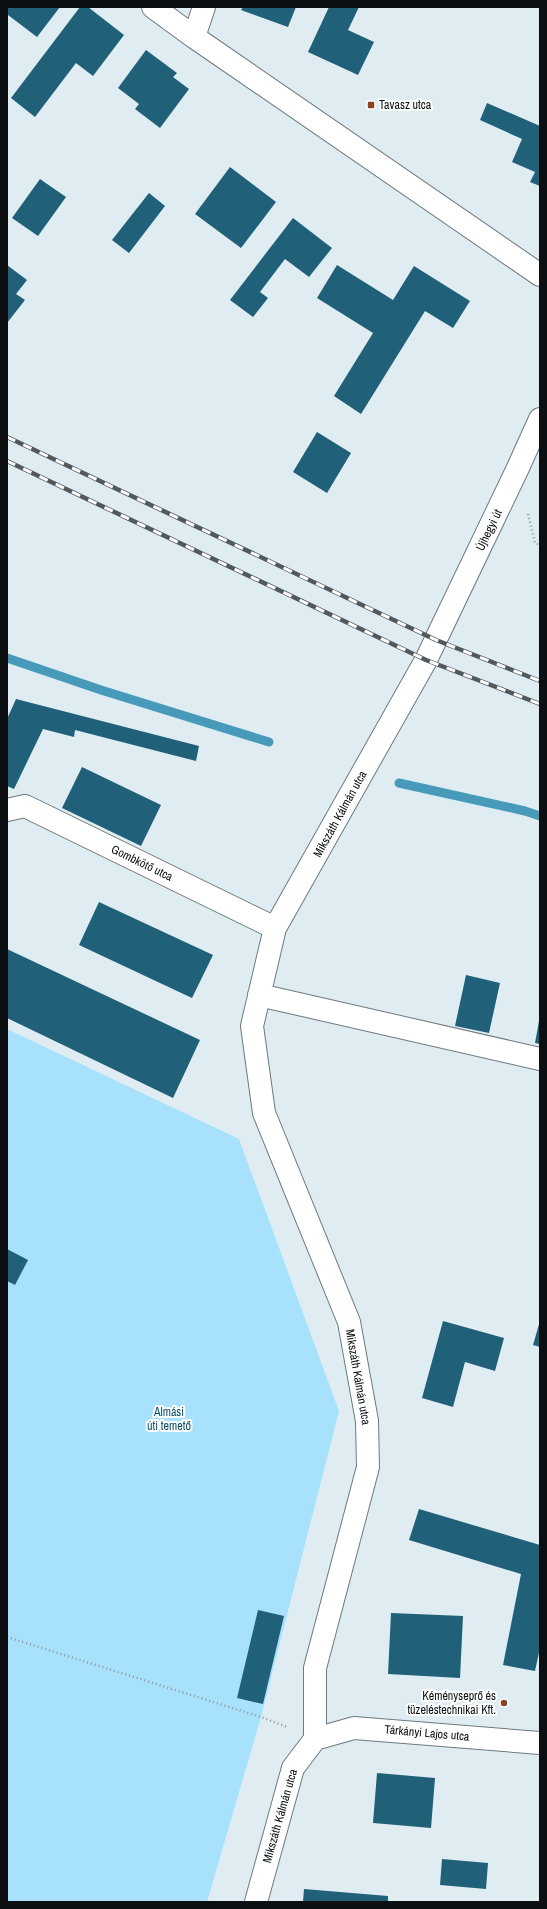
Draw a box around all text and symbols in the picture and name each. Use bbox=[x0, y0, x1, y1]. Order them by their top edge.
place label: Tavasz utca bbox=[379, 97, 432, 113]
marker: Tavasz utca bbox=[366, 100, 376, 110]
street label: Újhegyi út bbox=[472, 506, 506, 553]
street label: Mikszáth Kálmán utca bbox=[310, 767, 371, 860]
street label: Gombkötő utca bbox=[109, 841, 176, 885]
street label: Mikszáth Kálmán utca bbox=[342, 1328, 374, 1427]
park label: Almási úti temető bbox=[147, 1404, 191, 1434]
place label: Kéményseprő és tüzeléstechnikai Kft. bbox=[407, 1688, 496, 1718]
marker: Kéményseprő és tüzeléstechnikai Kft. bbox=[499, 1698, 509, 1708]
street label: Tárkányi Lajos utca bbox=[384, 1721, 471, 1745]
street label: Mikszáth Kálmán utca bbox=[259, 1767, 301, 1865]

